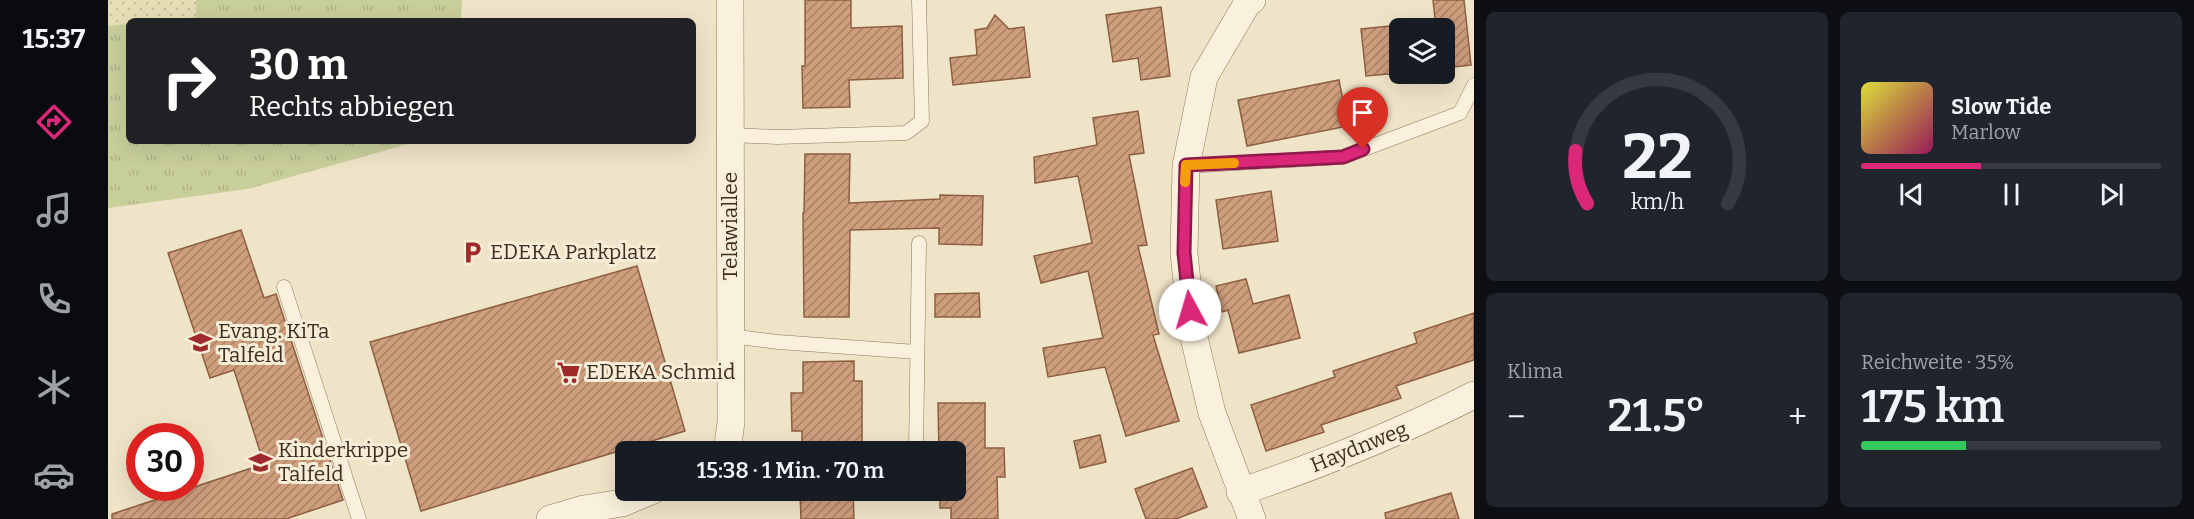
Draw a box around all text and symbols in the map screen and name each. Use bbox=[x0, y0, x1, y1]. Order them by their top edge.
map controls bbox=[1389, 18, 1455, 84]
button: layers bbox=[1389, 18, 1455, 84]
text: 15:37 bbox=[23, 23, 85, 55]
text: 30 m bbox=[249, 40, 348, 90]
icon: right bbox=[150, 42, 228, 120]
pin bbox=[1337, 87, 1388, 149]
text: Rechts abbiegen bbox=[249, 91, 454, 123]
text: Slow Tide bbox=[1951, 93, 2051, 120]
icon: arrive bbox=[1346, 96, 1379, 129]
icon: directions bbox=[33, 101, 75, 143]
text: 22 bbox=[1622, 120, 1692, 195]
text: Marlow bbox=[1951, 120, 2021, 144]
street label: Telawiallee bbox=[717, 172, 743, 280]
icon: previous bbox=[1895, 178, 1928, 211]
icon: pause bbox=[1995, 178, 2028, 211]
icon: next bbox=[2095, 178, 2128, 211]
icon: music bbox=[33, 189, 75, 231]
text: km/h bbox=[1630, 189, 1684, 215]
parking icon: EDEKA Parkplatz bbox=[459, 239, 485, 265]
place label: EDEKA Parkplatz bbox=[490, 239, 656, 265]
icon: phone bbox=[33, 278, 75, 320]
position arrow bbox=[1158, 278, 1222, 342]
place label: Evang. KiTa Talfeld bbox=[218, 318, 330, 368]
school or university icon: Evang. KiTa Talfeld bbox=[187, 330, 213, 356]
text: Reichweite · 35% bbox=[1861, 350, 2014, 374]
supermarket icon: EDEKA Schmid bbox=[555, 359, 581, 385]
place label: EDEKA Schmid bbox=[586, 359, 735, 385]
text: Klima bbox=[1507, 359, 1563, 383]
icon: climate bbox=[33, 366, 75, 408]
text: 175 km bbox=[1861, 380, 2004, 434]
text: 21.5° bbox=[1608, 389, 1706, 443]
text: − bbox=[1507, 397, 1525, 437]
text: + bbox=[1788, 397, 1807, 437]
street label: Haydnweg bbox=[1307, 416, 1412, 478]
speed limit sign: 30 bbox=[126, 423, 204, 501]
place label: Kinderkrippe Talfeld bbox=[278, 437, 408, 487]
school or university icon: Kinderkrippe Talfeld bbox=[247, 449, 273, 475]
icon: car bbox=[33, 454, 75, 496]
text: 15:38 · 1 Min. · 70 m bbox=[697, 457, 884, 484]

